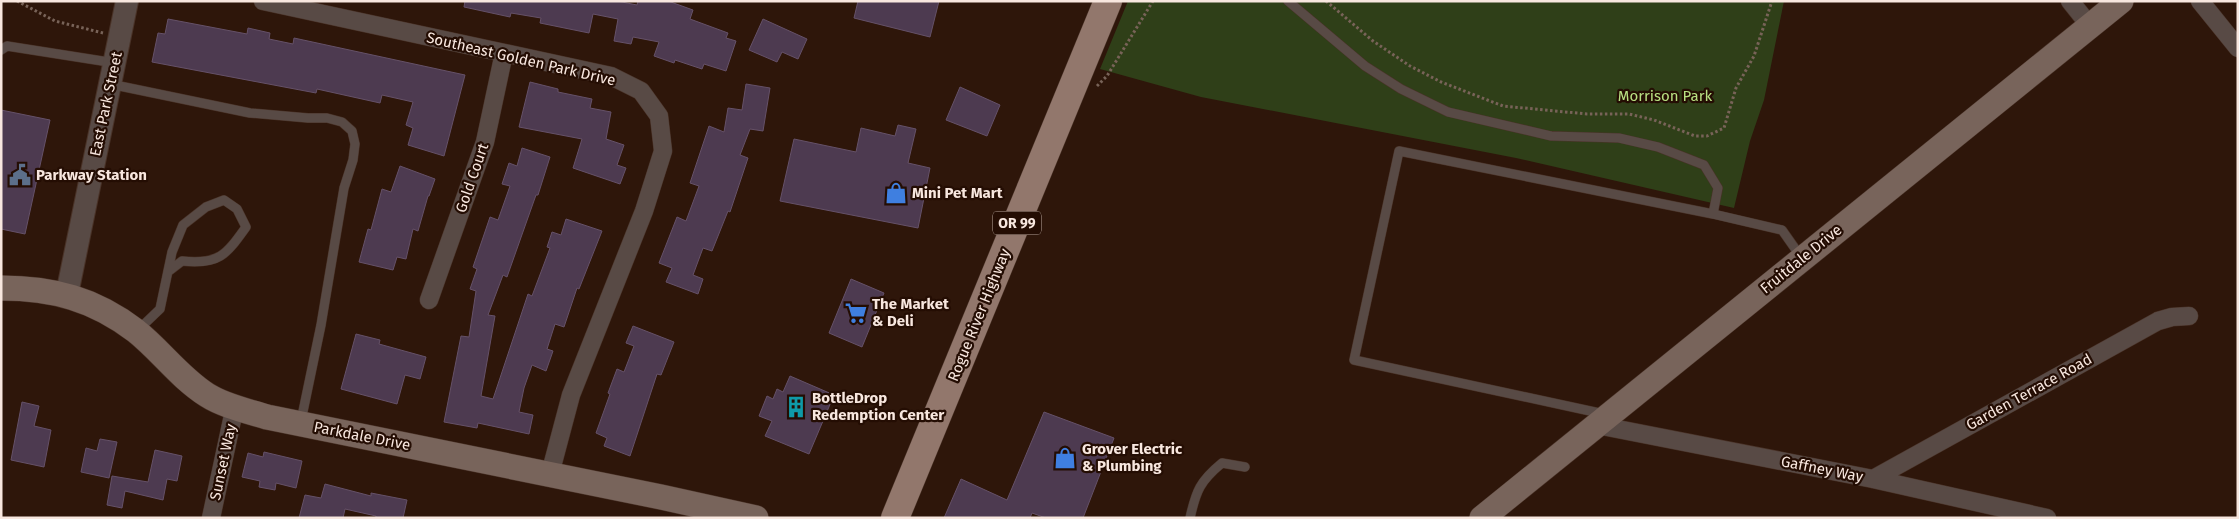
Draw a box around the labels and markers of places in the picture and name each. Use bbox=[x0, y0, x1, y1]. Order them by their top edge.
public building icon: Parkway Station bbox=[7, 162, 33, 188]
place label: Parkway Station bbox=[36, 166, 147, 184]
shop icon: Mini Pet Mart bbox=[883, 180, 909, 206]
place label: Mini Pet Mart bbox=[912, 184, 1003, 202]
place label: The Market & Deli bbox=[872, 295, 949, 330]
supermarket icon: The Market & Deli bbox=[843, 300, 869, 326]
place label: BottleDrop Redemption Center bbox=[812, 389, 945, 424]
building icon: BottleDrop Redemption Center bbox=[783, 394, 809, 420]
place label: Grover Electric & Plumbing bbox=[1082, 440, 1183, 475]
shop icon: Grover Electric & Plumbing bbox=[1052, 445, 1078, 471]

